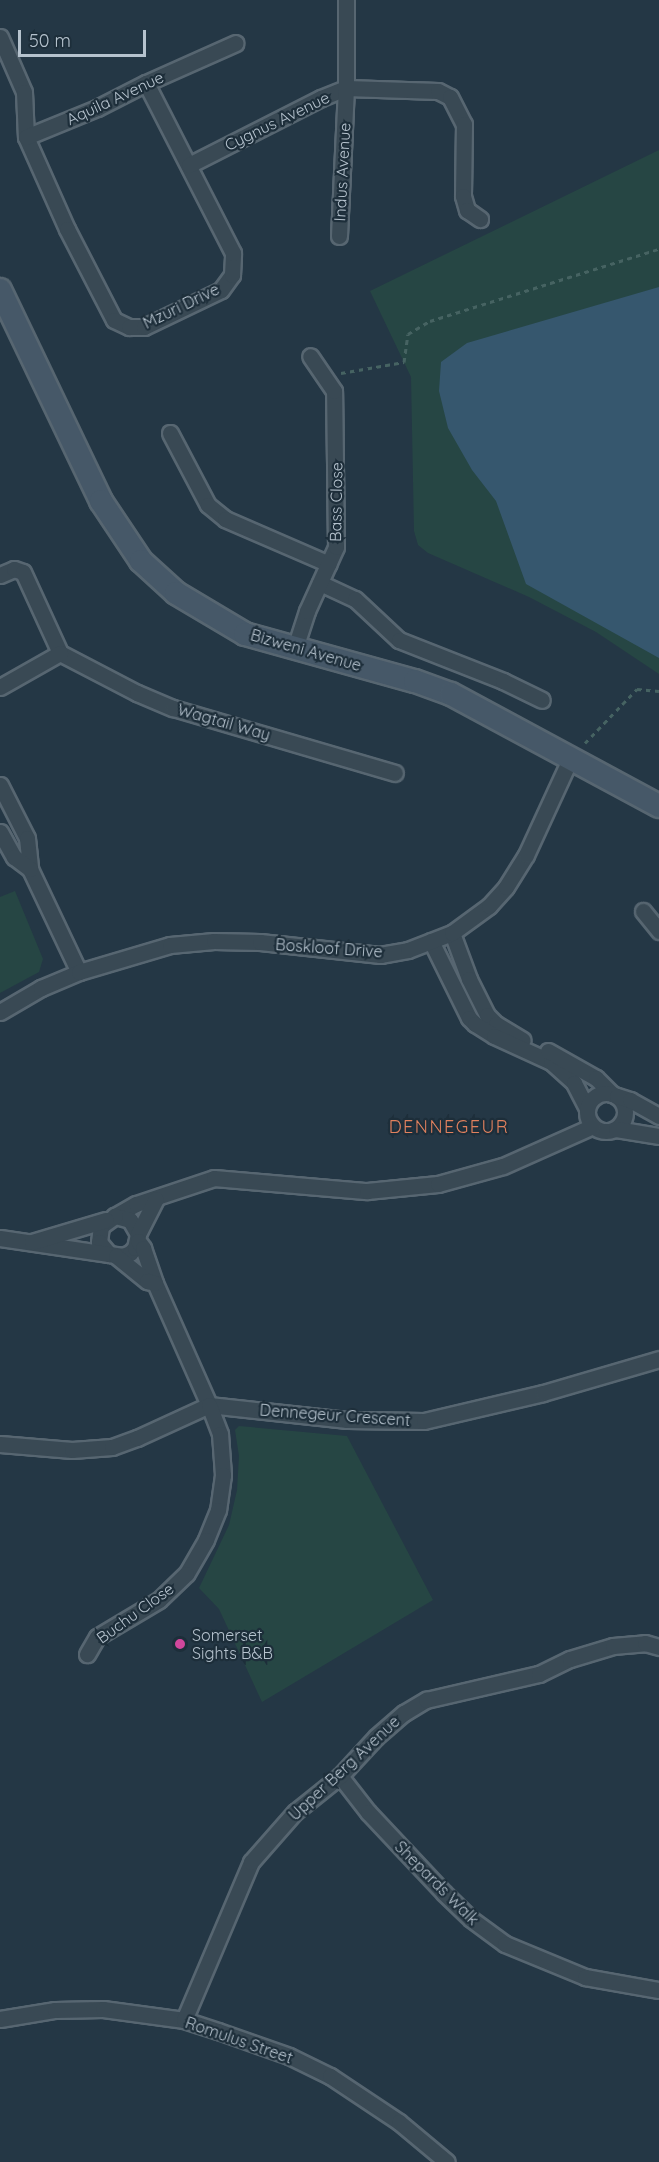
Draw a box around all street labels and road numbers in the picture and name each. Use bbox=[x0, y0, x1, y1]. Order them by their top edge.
street label: Aquila Avenue bbox=[63, 67, 167, 129]
street label: Cygnus Avenue bbox=[221, 87, 333, 155]
street label: Indus Avenue bbox=[330, 122, 354, 222]
street label: Mzuri Drive bbox=[140, 279, 222, 333]
street label: Bass Close bbox=[326, 462, 346, 542]
street label: Bizweni Avenue bbox=[248, 625, 364, 675]
street label: Wagtail Way bbox=[175, 700, 273, 744]
street label: Boskloof Drive bbox=[275, 935, 383, 961]
street label: Dennegeur Crescent bbox=[259, 1400, 411, 1430]
street label: Buchu Close bbox=[93, 1579, 177, 1647]
street label: Upper Berg Avenue bbox=[285, 1712, 403, 1824]
street label: Shepards Walk bbox=[391, 1837, 483, 1929]
street label: Romulus Street bbox=[183, 2013, 295, 2067]

